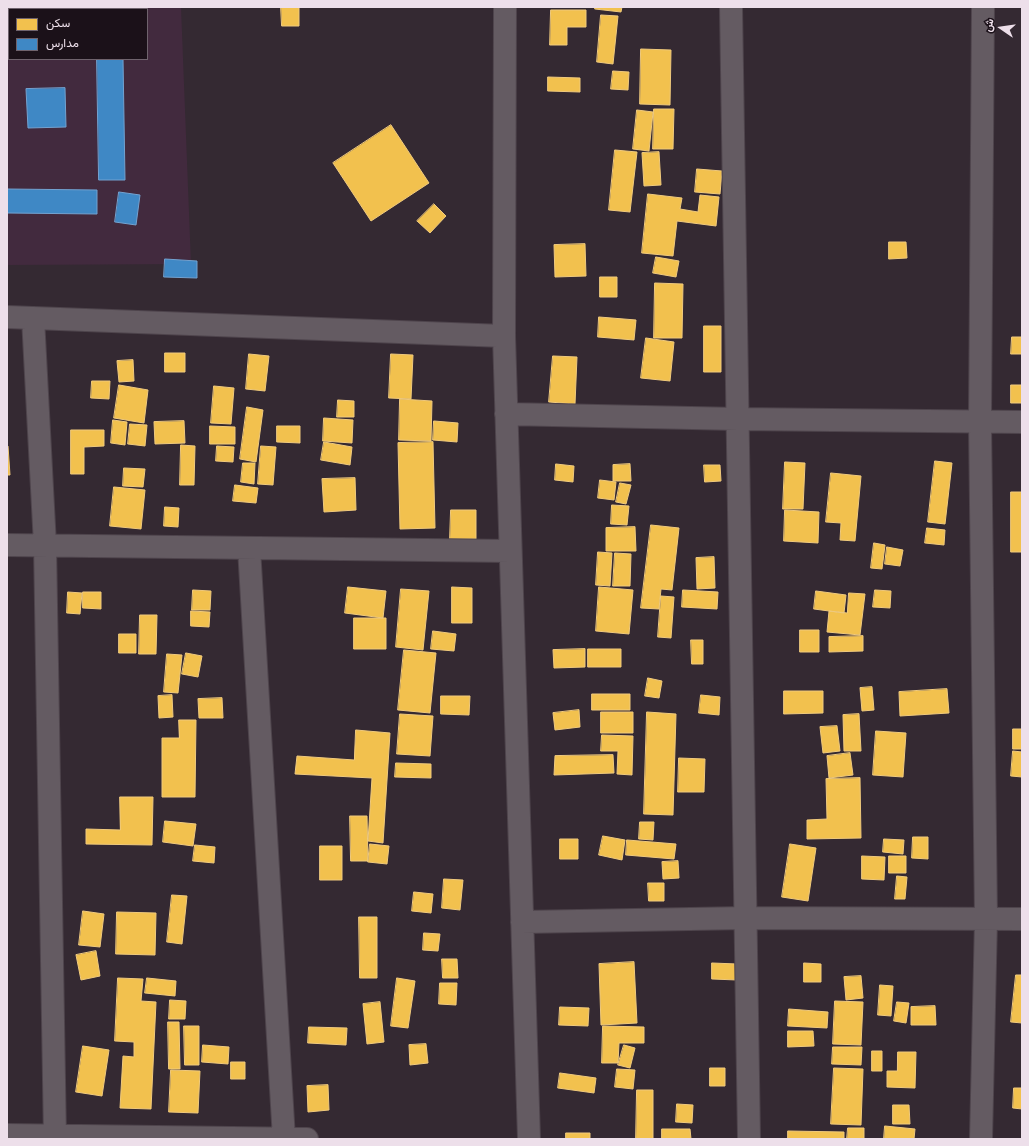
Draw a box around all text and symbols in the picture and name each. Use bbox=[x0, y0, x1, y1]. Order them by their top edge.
legend bbox=[8, 8, 148, 60]
north arrow bbox=[981, 8, 1021, 48]
text: سكن bbox=[46, 16, 70, 30]
text: ش bbox=[981, 17, 997, 33]
text: مدارس bbox=[46, 36, 79, 50]

